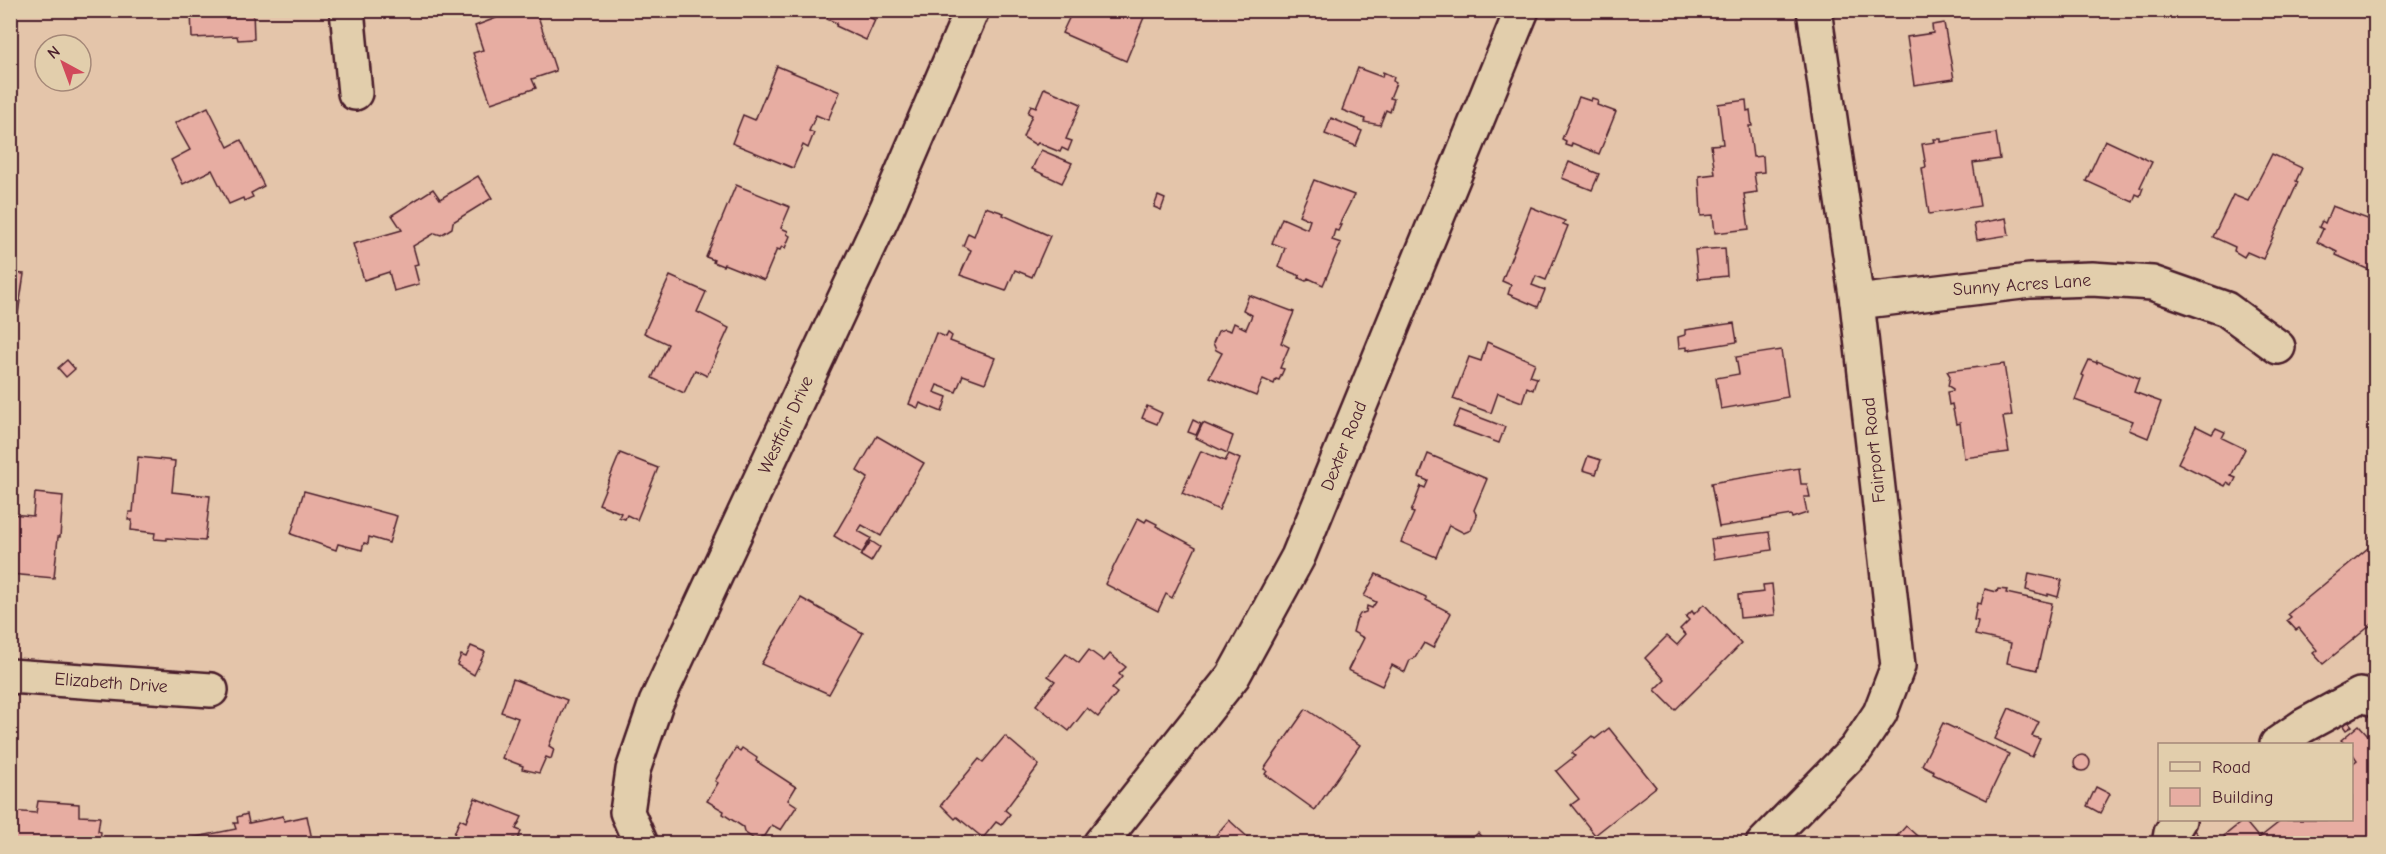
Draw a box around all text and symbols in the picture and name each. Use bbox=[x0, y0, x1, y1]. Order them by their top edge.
north arrow bbox=[33, 33, 93, 93]
text: N bbox=[44, 42, 64, 63]
street label: Sunny Acres Lane bbox=[1952, 270, 2092, 300]
street label: Westfair Drive bbox=[754, 373, 818, 477]
street label: Fairport Road bbox=[1858, 396, 1890, 504]
street label: Dexter Road bbox=[1317, 398, 1371, 494]
street label: Elizabeth Drive bbox=[54, 669, 168, 697]
legend bbox=[2158, 743, 2353, 821]
text: Road bbox=[2212, 757, 2251, 778]
text: Building bbox=[2212, 787, 2274, 808]

